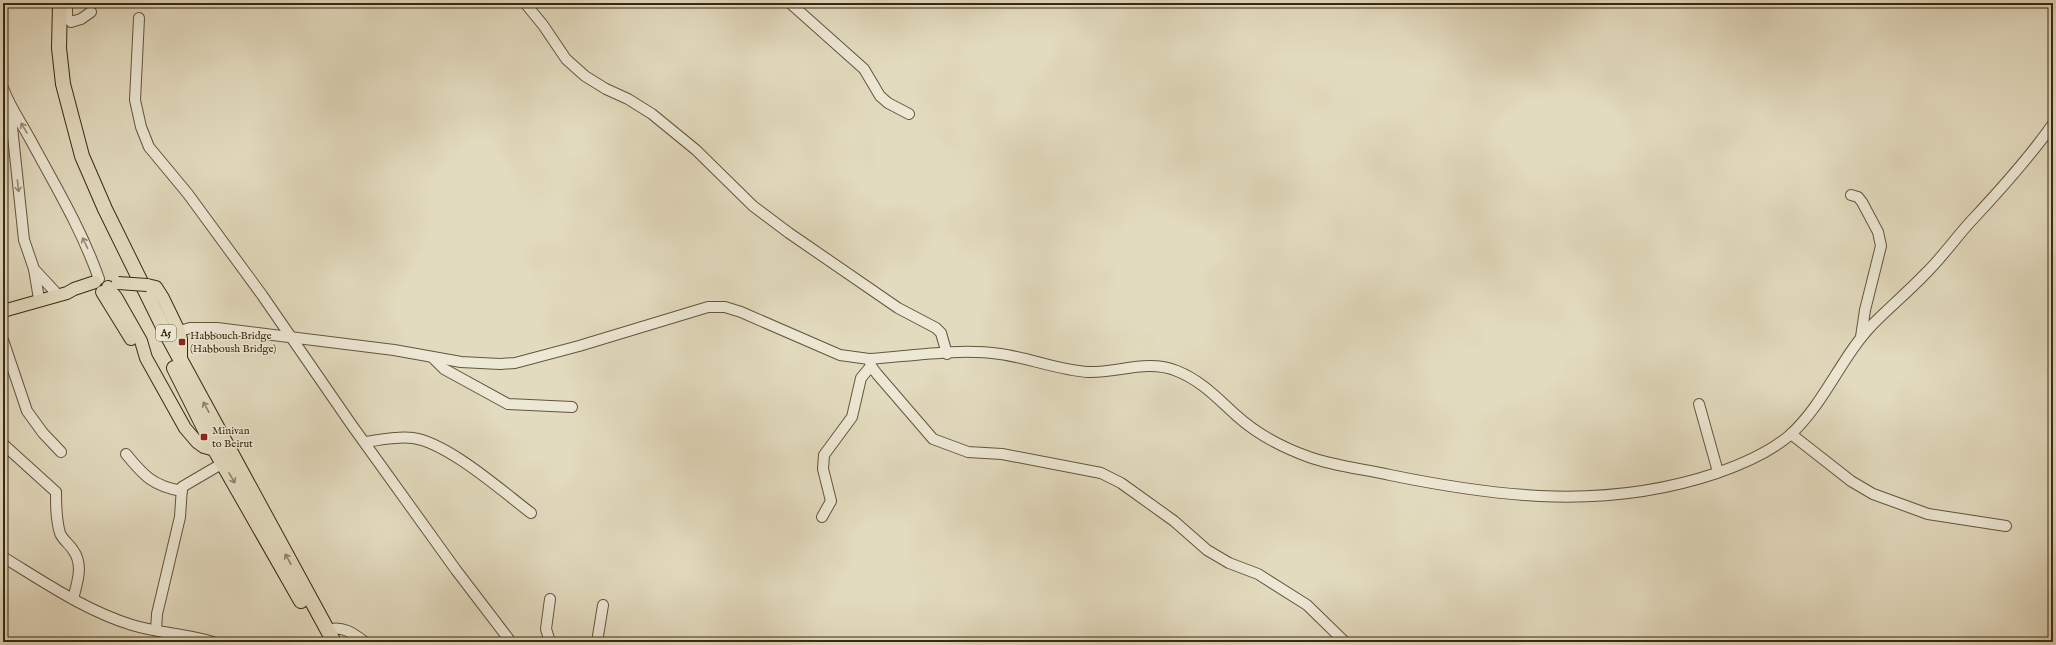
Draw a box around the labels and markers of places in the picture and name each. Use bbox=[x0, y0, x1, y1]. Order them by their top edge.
place label: Habbouch Bridge (Habboush Bridge) bbox=[190, 329, 277, 356]
marker: Habbouch Bridge (Habboush Bridge) bbox=[177, 337, 187, 347]
place label: Minivan to Beirut bbox=[212, 424, 253, 451]
marker: Minivan to Beirut bbox=[199, 432, 209, 442]

